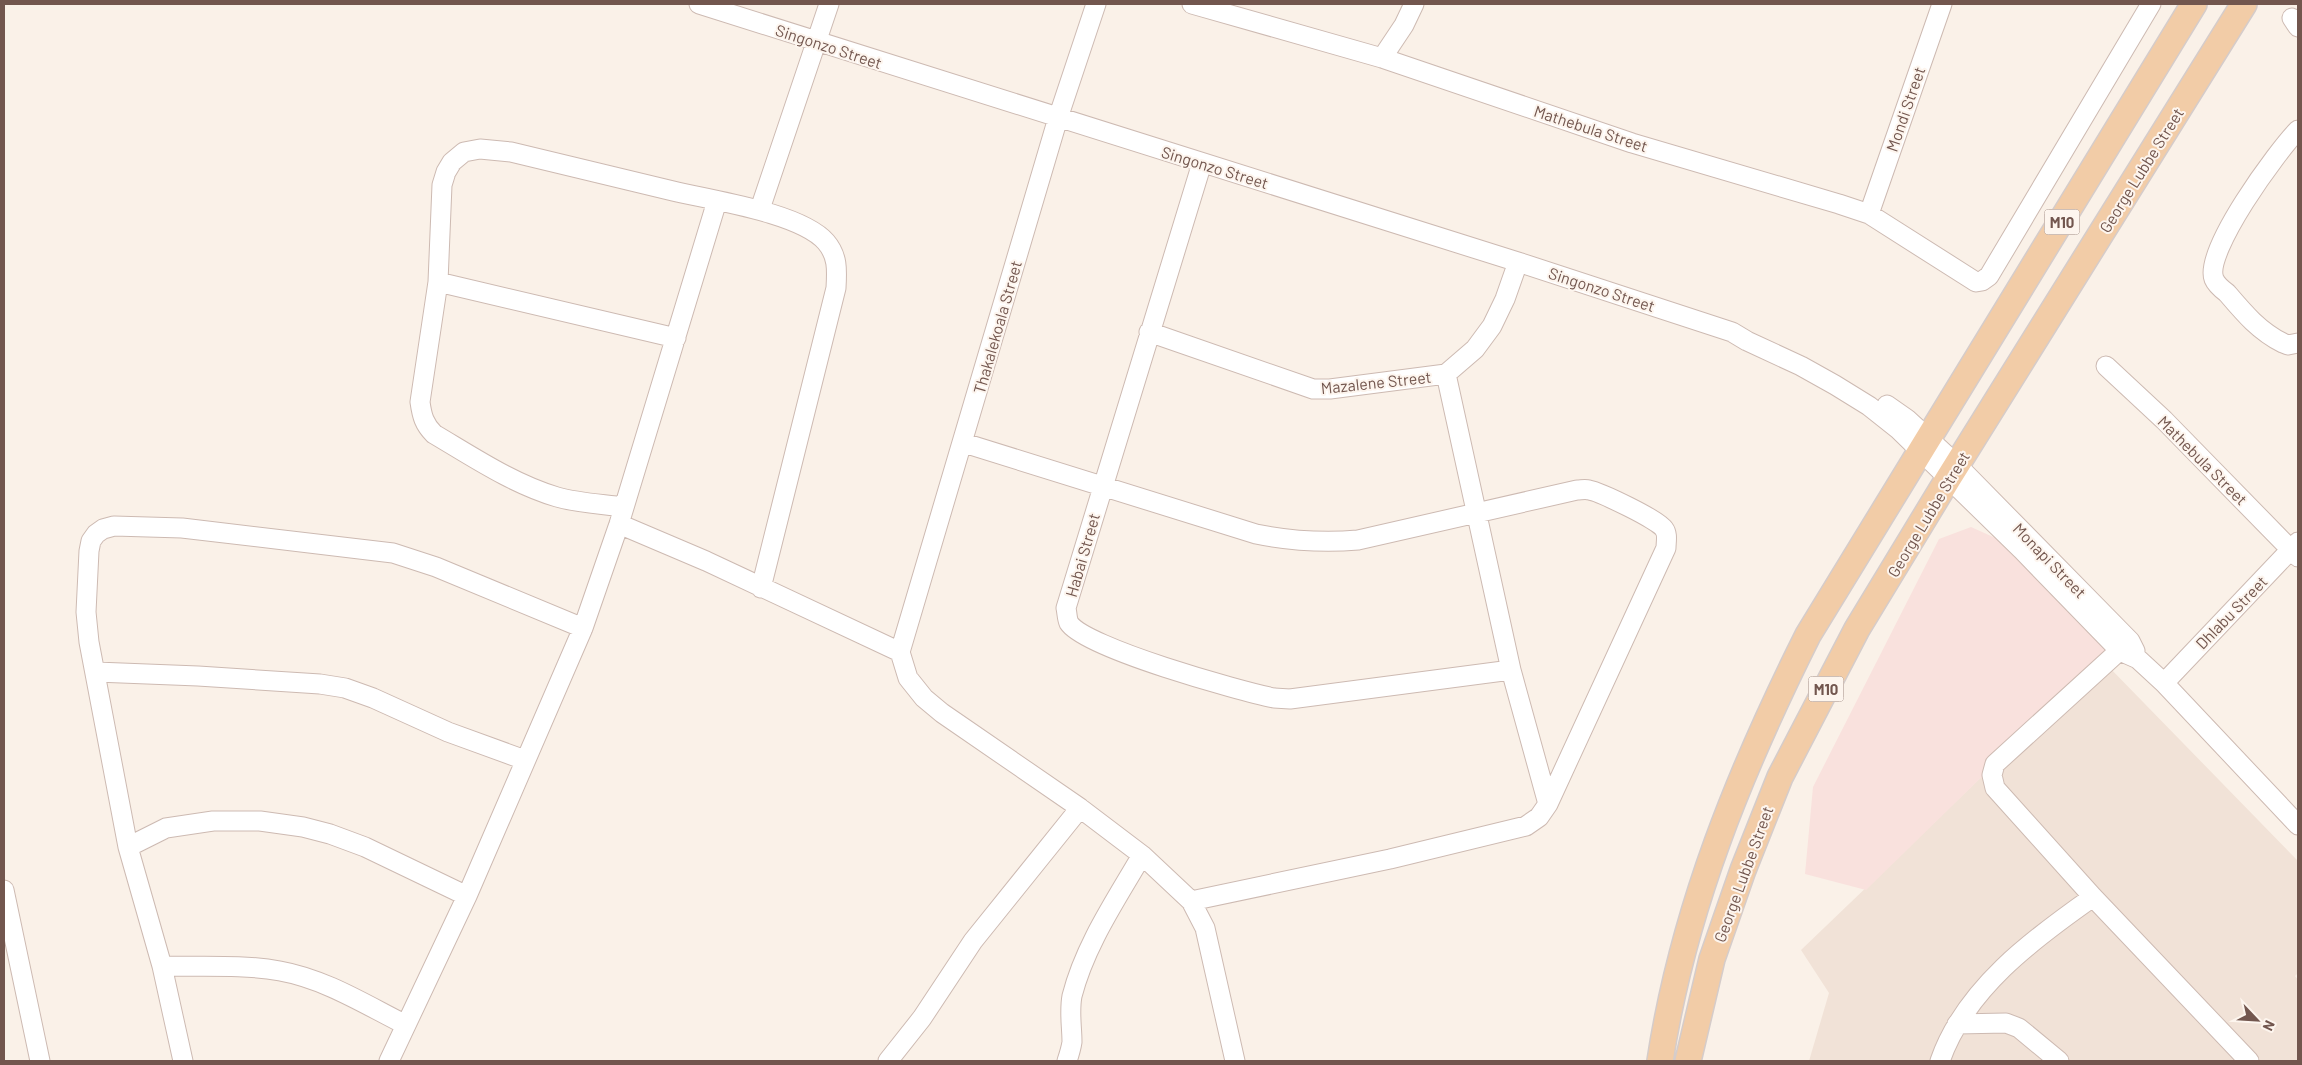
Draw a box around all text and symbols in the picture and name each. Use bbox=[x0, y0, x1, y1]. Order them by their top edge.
street label: Singonzo Street bbox=[773, 20, 885, 72]
street label: Mondi Street bbox=[1882, 64, 1928, 154]
street label: Mathebula Street bbox=[1532, 101, 1650, 155]
street label: George Lubbe Street bbox=[2095, 104, 2187, 236]
street label: Singonzo Street bbox=[1159, 142, 1271, 192]
road number: M10 bbox=[2044, 210, 2080, 234]
street label: Thakalekoala Street bbox=[969, 258, 1025, 396]
street label: Singonzo Street bbox=[1546, 263, 1658, 315]
street label: Mazalene Street bbox=[1320, 367, 1432, 397]
street label: Mathebula Street bbox=[2154, 411, 2252, 509]
street label: George Lubbe Street bbox=[1883, 448, 1973, 580]
street label: Habai Street bbox=[1061, 511, 1103, 599]
street label: Monapi Street bbox=[2010, 519, 2090, 601]
street label: Dhlabu Street bbox=[2191, 571, 2271, 653]
road number: M10 bbox=[1808, 676, 1844, 702]
street label: George Lubbe Street bbox=[1710, 803, 1776, 945]
north arrow bbox=[2232, 995, 2282, 1045]
text: N bbox=[2260, 1018, 2279, 1034]

